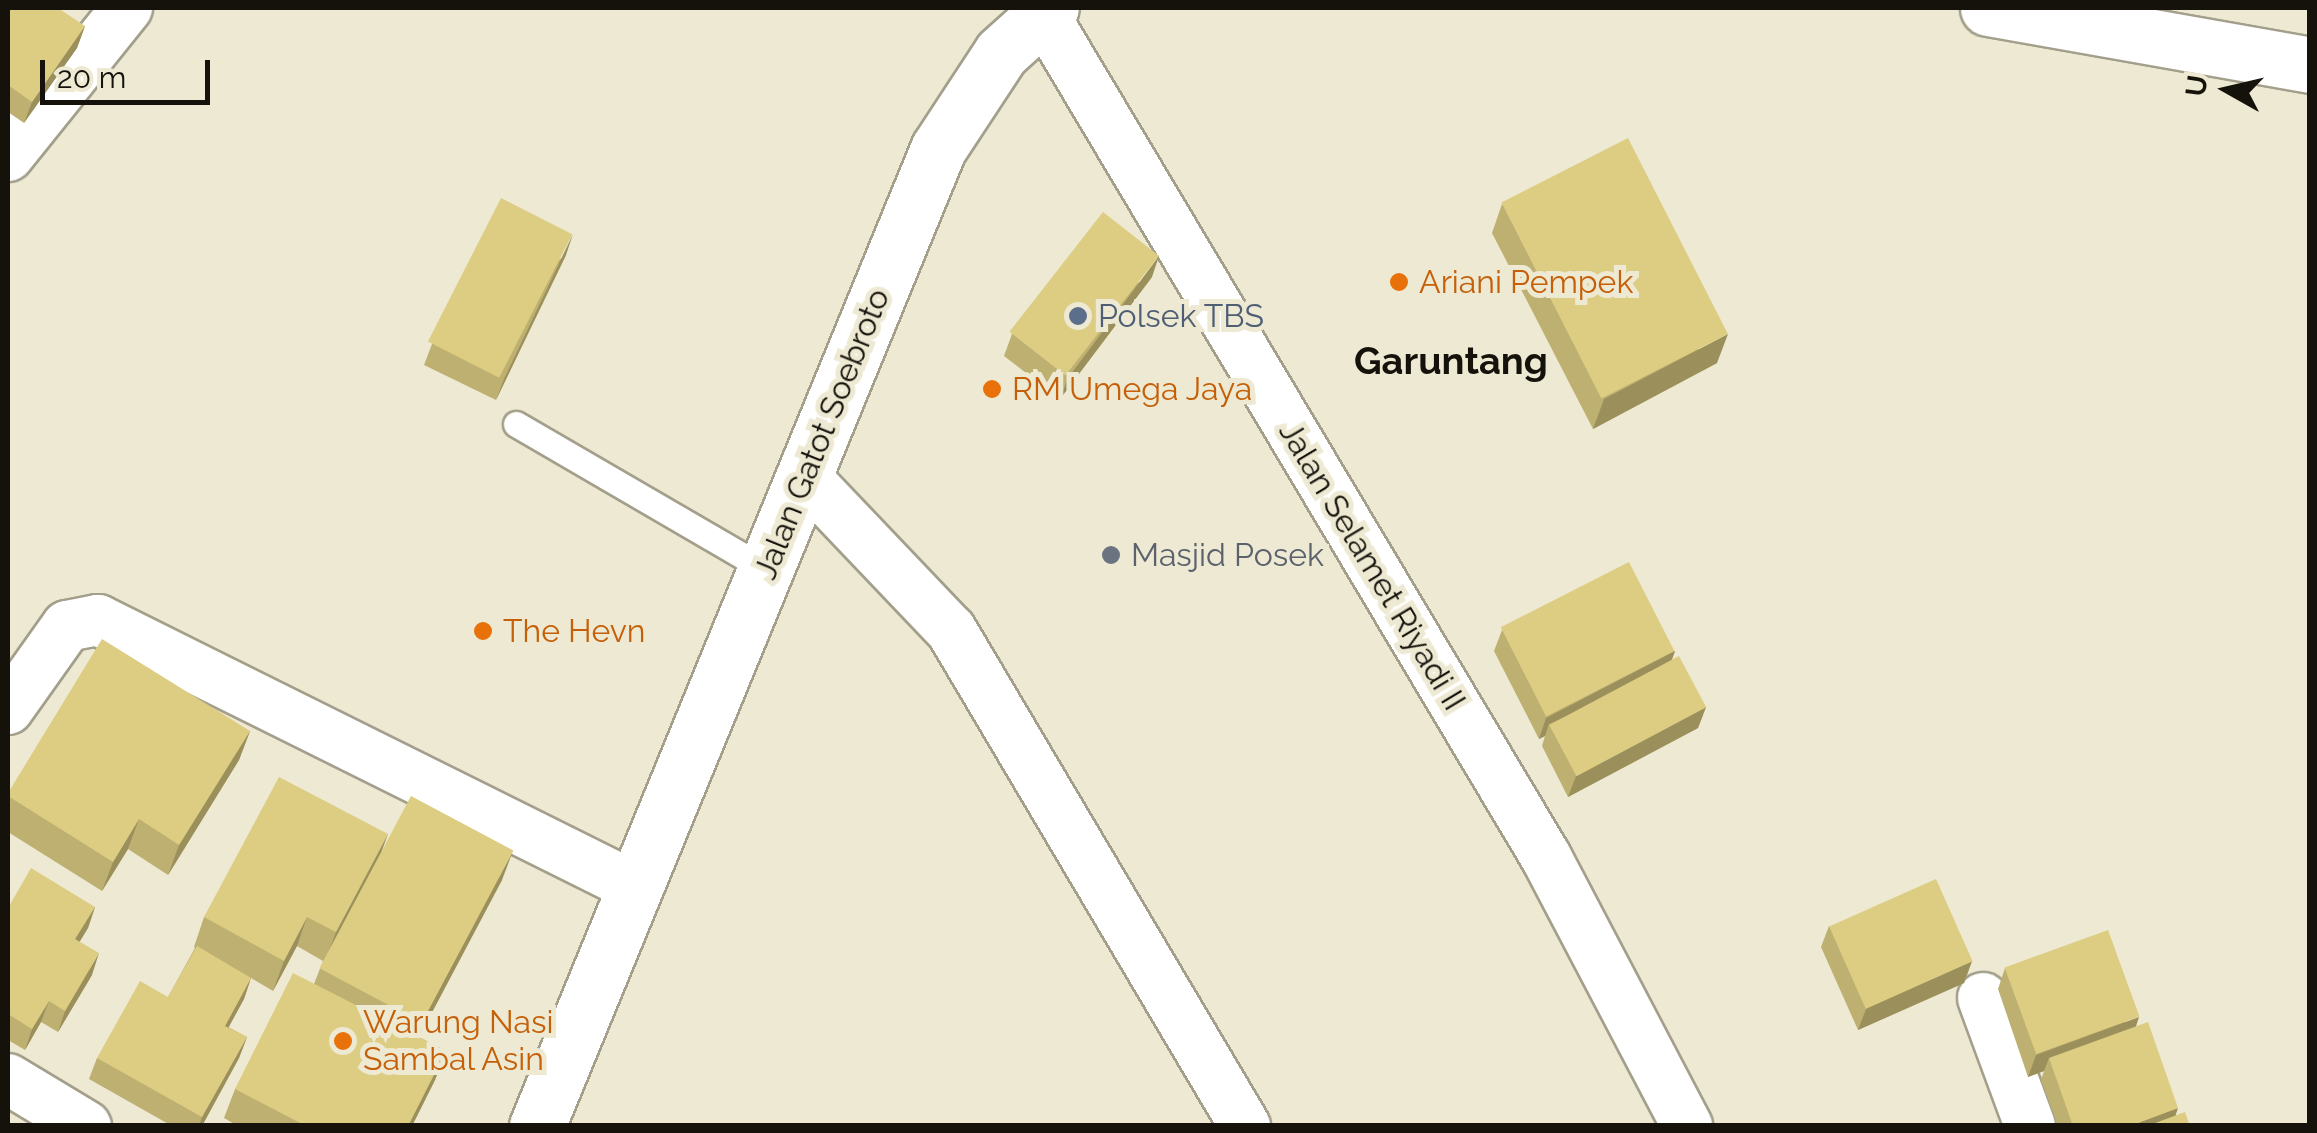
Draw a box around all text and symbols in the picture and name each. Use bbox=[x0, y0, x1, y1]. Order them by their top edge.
scale bar bbox=[45, 40, 215, 102]
north arrow bbox=[2177, 40, 2277, 140]
text: 20 m bbox=[57, 60, 126, 95]
text: U bbox=[2179, 73, 2215, 98]
place label: Ariani Pempek bbox=[1419, 263, 1633, 301]
marker: Ariani Pempek bbox=[1388, 271, 1410, 293]
street label: Jalan Gatot Soebroto bbox=[746, 283, 898, 585]
place label: Polsek TBS bbox=[1098, 297, 1265, 335]
marker: Polsek TBS bbox=[1067, 305, 1089, 327]
district label: Garuntang bbox=[1354, 338, 1548, 384]
place label: RM Umega Jaya bbox=[1012, 370, 1253, 408]
marker: RM Umega Jaya bbox=[981, 378, 1003, 400]
street label: Jalan Selamet Riyadi II bbox=[1271, 415, 1473, 717]
place label: Masjid Posek bbox=[1131, 536, 1324, 574]
marker: Masjid Posek bbox=[1100, 544, 1122, 566]
place label: The Hevn bbox=[503, 612, 646, 650]
marker: The Hevn bbox=[472, 620, 494, 642]
place label: Warung Nasi Sambal Asin bbox=[363, 1004, 553, 1079]
marker: Warung Nasi Sambal Asin bbox=[332, 1030, 354, 1052]

